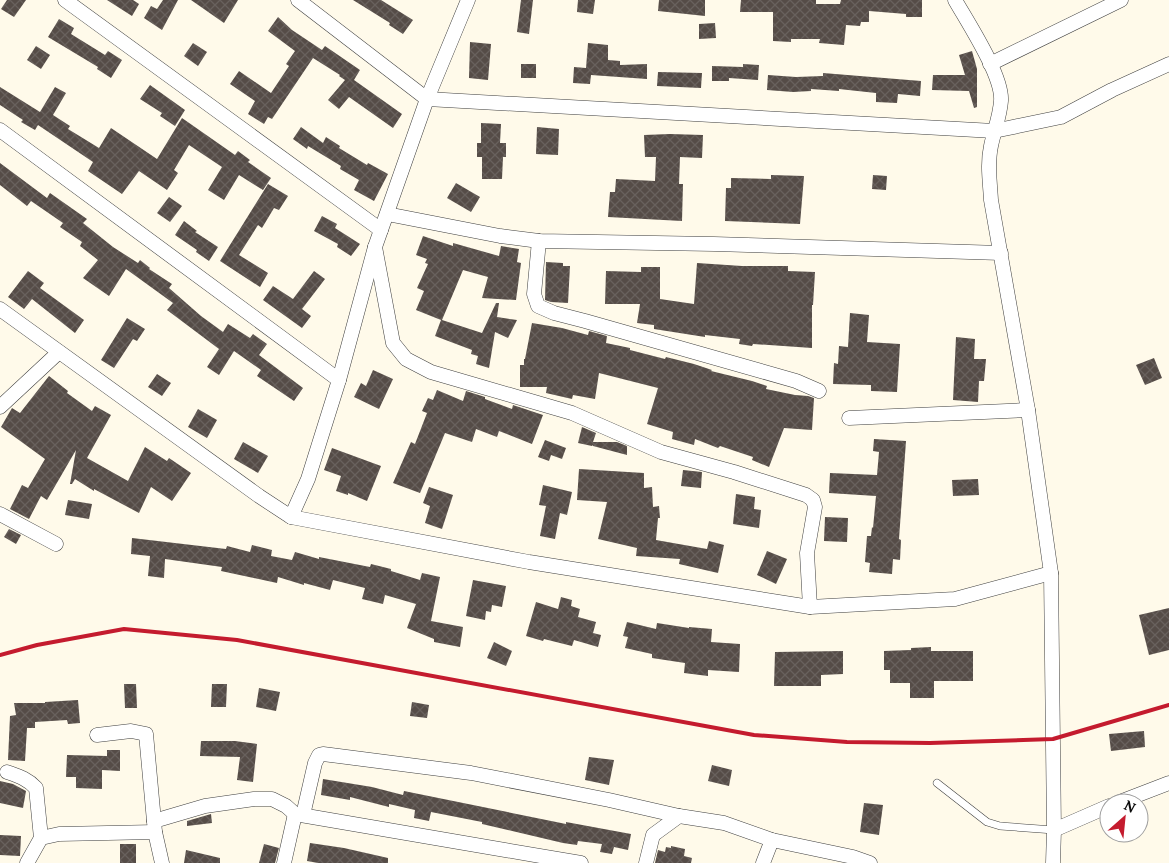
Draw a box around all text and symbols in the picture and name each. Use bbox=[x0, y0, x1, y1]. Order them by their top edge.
north arrow bbox=[1099, 793, 1149, 843]
text: N bbox=[1121, 796, 1139, 817]

